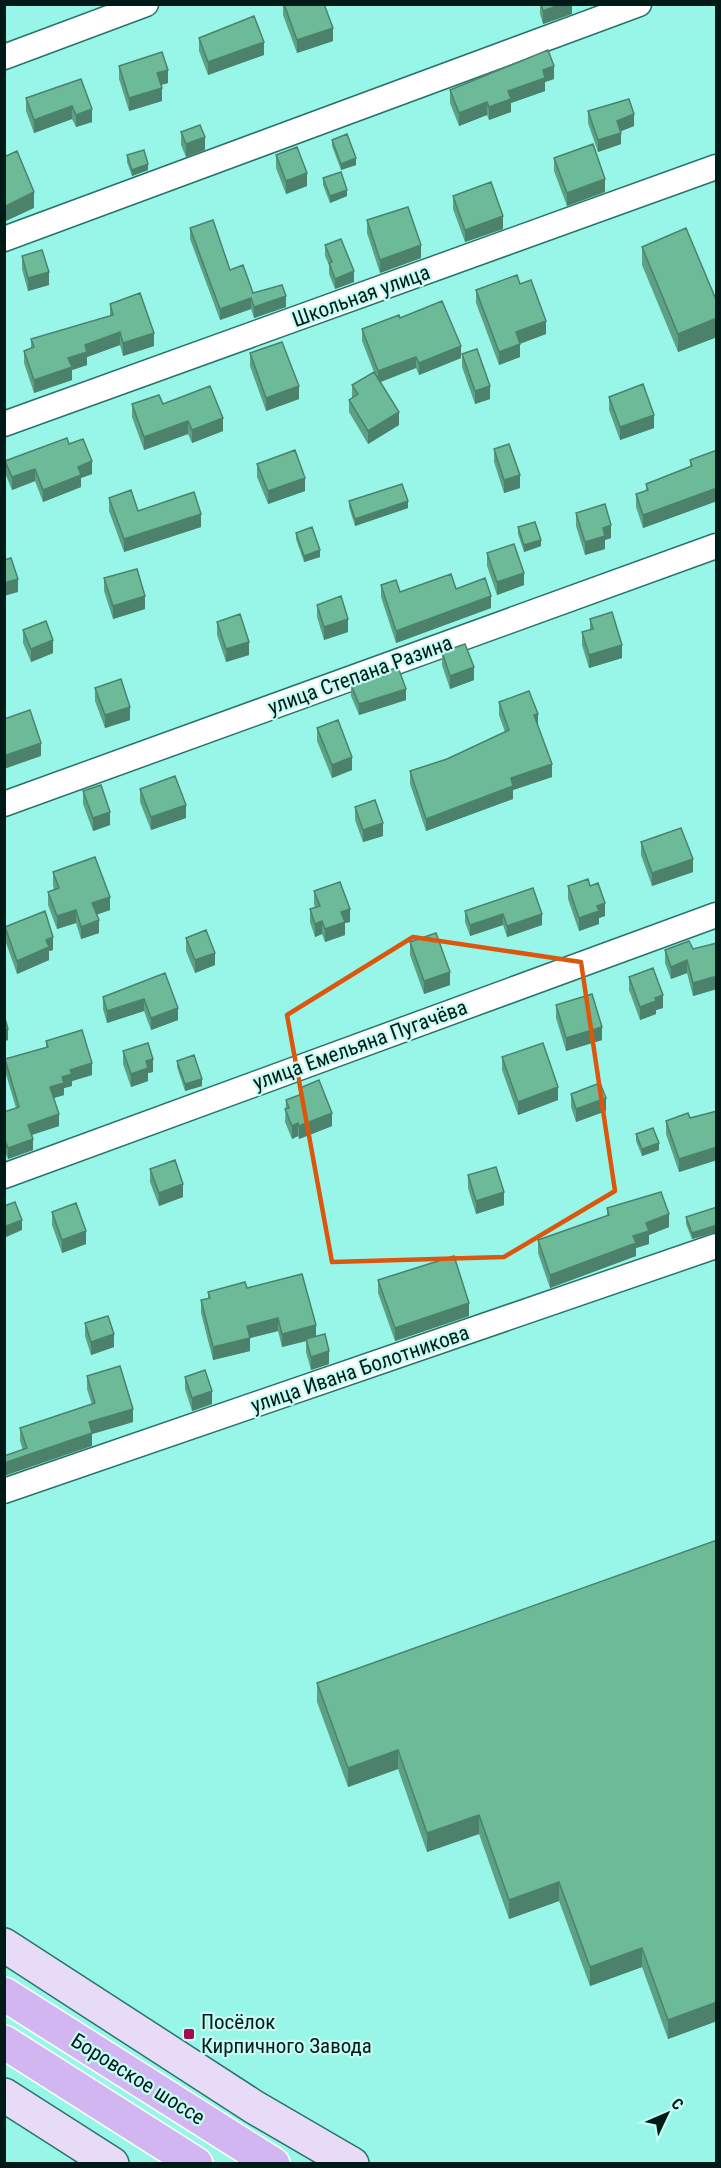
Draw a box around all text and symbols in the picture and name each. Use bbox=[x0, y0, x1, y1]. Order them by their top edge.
street label: Школьная улица bbox=[289, 260, 433, 332]
street label: улица Степана Разина bbox=[265, 631, 455, 719]
street label: улица Емельяна Пугачёва bbox=[250, 995, 470, 1095]
street label: улица Ивана Болотникова bbox=[248, 1320, 472, 1418]
place label: Посёлок Кирпичного Завода bbox=[201, 2010, 372, 2058]
marker: Посёлок Кирпичного Завода bbox=[182, 2027, 196, 2041]
street label: Боровское шоссе bbox=[67, 2028, 209, 2130]
north arrow bbox=[637, 2084, 697, 2144]
text: С bbox=[667, 2094, 687, 2114]

